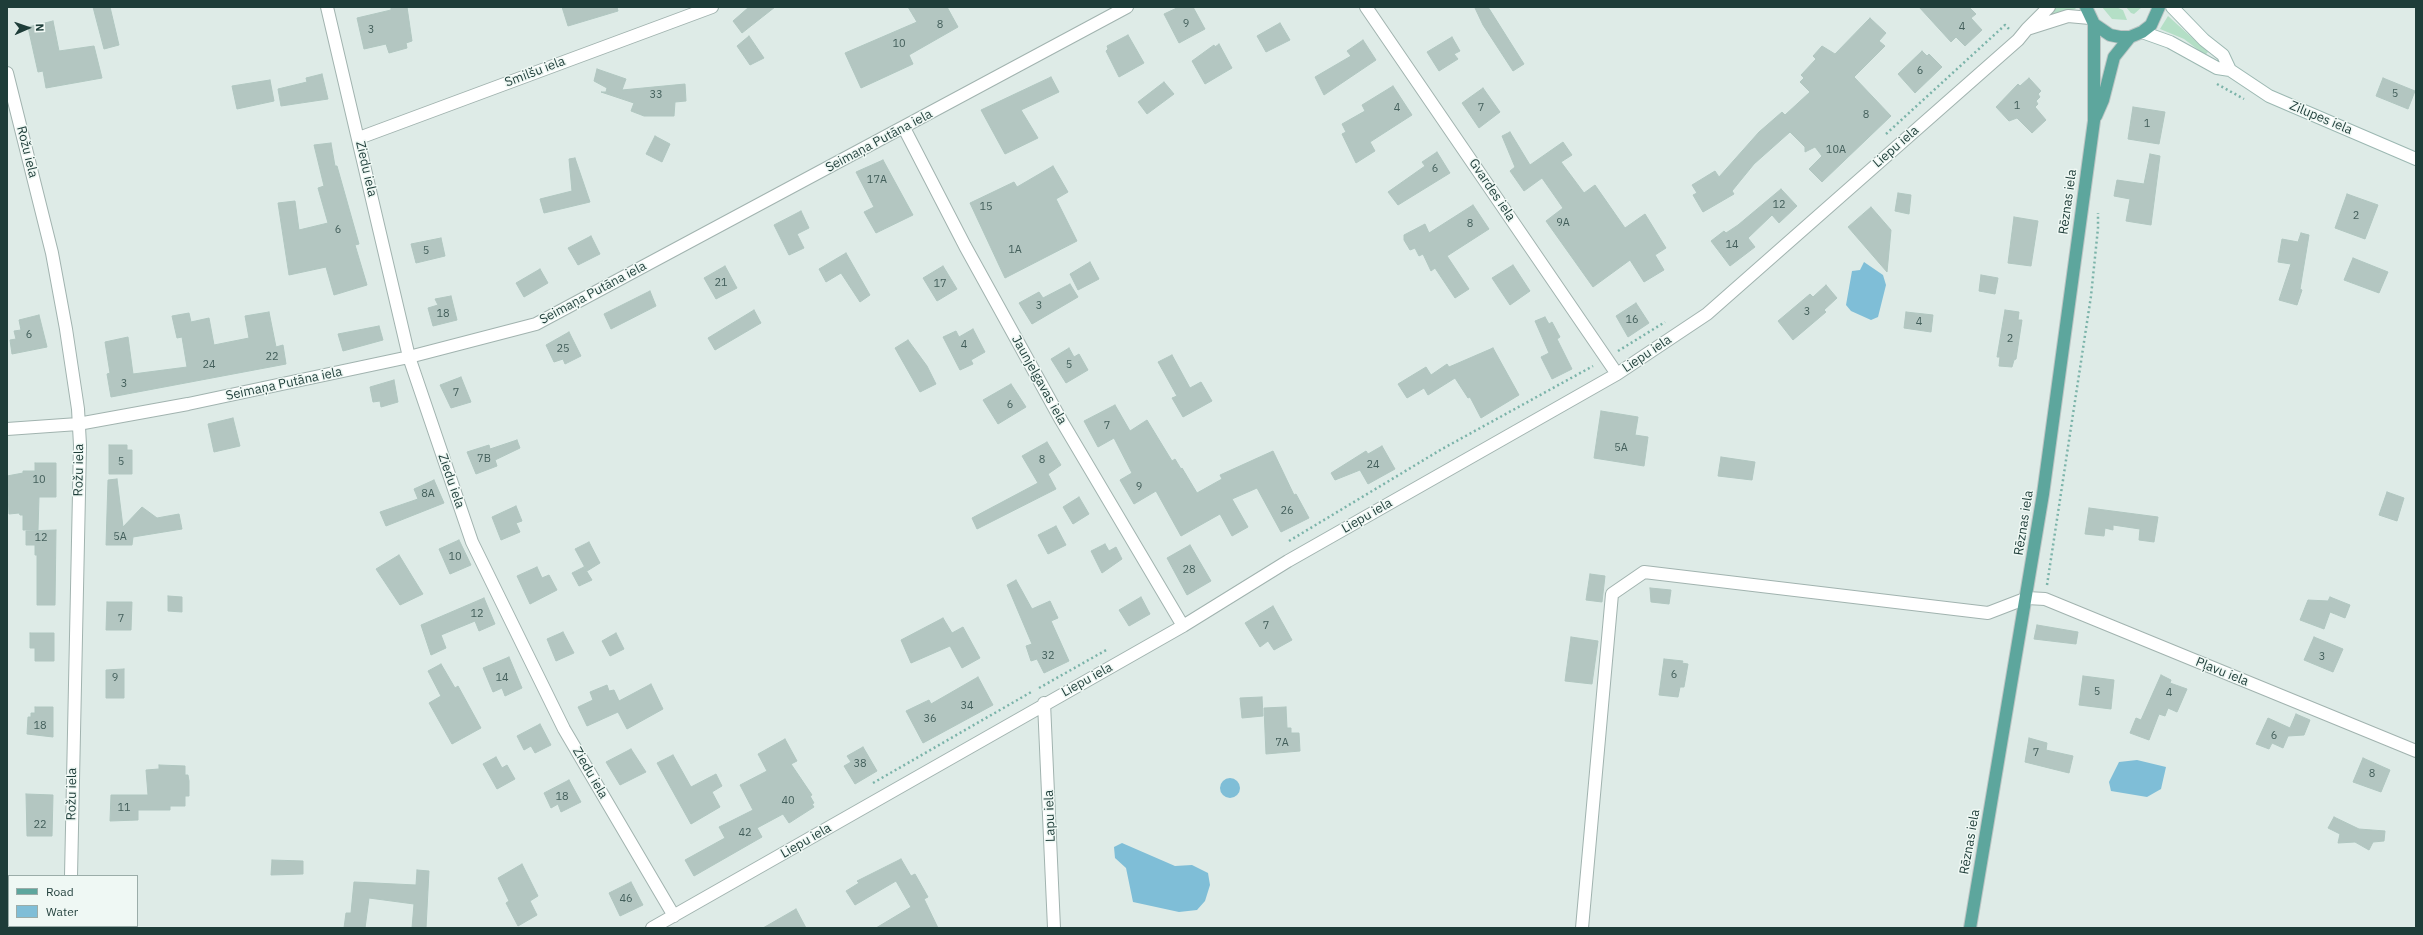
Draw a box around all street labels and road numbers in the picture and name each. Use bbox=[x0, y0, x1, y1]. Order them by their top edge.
street label: Smilšu iela bbox=[503, 53, 567, 91]
street label: Zilupes iela bbox=[2287, 98, 2355, 138]
street label: Seimaņa Putāna iela bbox=[823, 106, 935, 176]
street label: Liepu iela bbox=[1870, 123, 1922, 171]
street label: Rožu iela bbox=[13, 125, 41, 179]
street label: Ziedu iela bbox=[352, 140, 380, 198]
street label: Gvardes iela bbox=[1465, 156, 1519, 224]
street label: Rēznas iela bbox=[2056, 168, 2080, 236]
street label: Seimaņa Putāna iela bbox=[537, 258, 649, 328]
street label: Liepu iela bbox=[1620, 332, 1674, 376]
street label: Jaunjelgavas iela bbox=[1008, 333, 1070, 427]
street label: Seimaņa Putāna iela bbox=[224, 364, 344, 404]
street label: Rožu iela bbox=[71, 444, 87, 496]
street label: Ziedu iela bbox=[434, 452, 468, 510]
street label: Rēznas iela bbox=[2011, 489, 2037, 557]
street label: Liepu iela bbox=[1339, 495, 1395, 537]
street label: Pļavu iela bbox=[2193, 654, 2251, 690]
street label: Liepu iela bbox=[1059, 660, 1115, 700]
street label: Ziedu iela bbox=[569, 745, 611, 801]
street label: Rožu iela bbox=[64, 768, 80, 820]
street label: Lapu iela bbox=[1041, 790, 1059, 842]
street label: Rēznas iela bbox=[1957, 808, 1983, 876]
street label: Liepu iela bbox=[778, 820, 834, 862]

